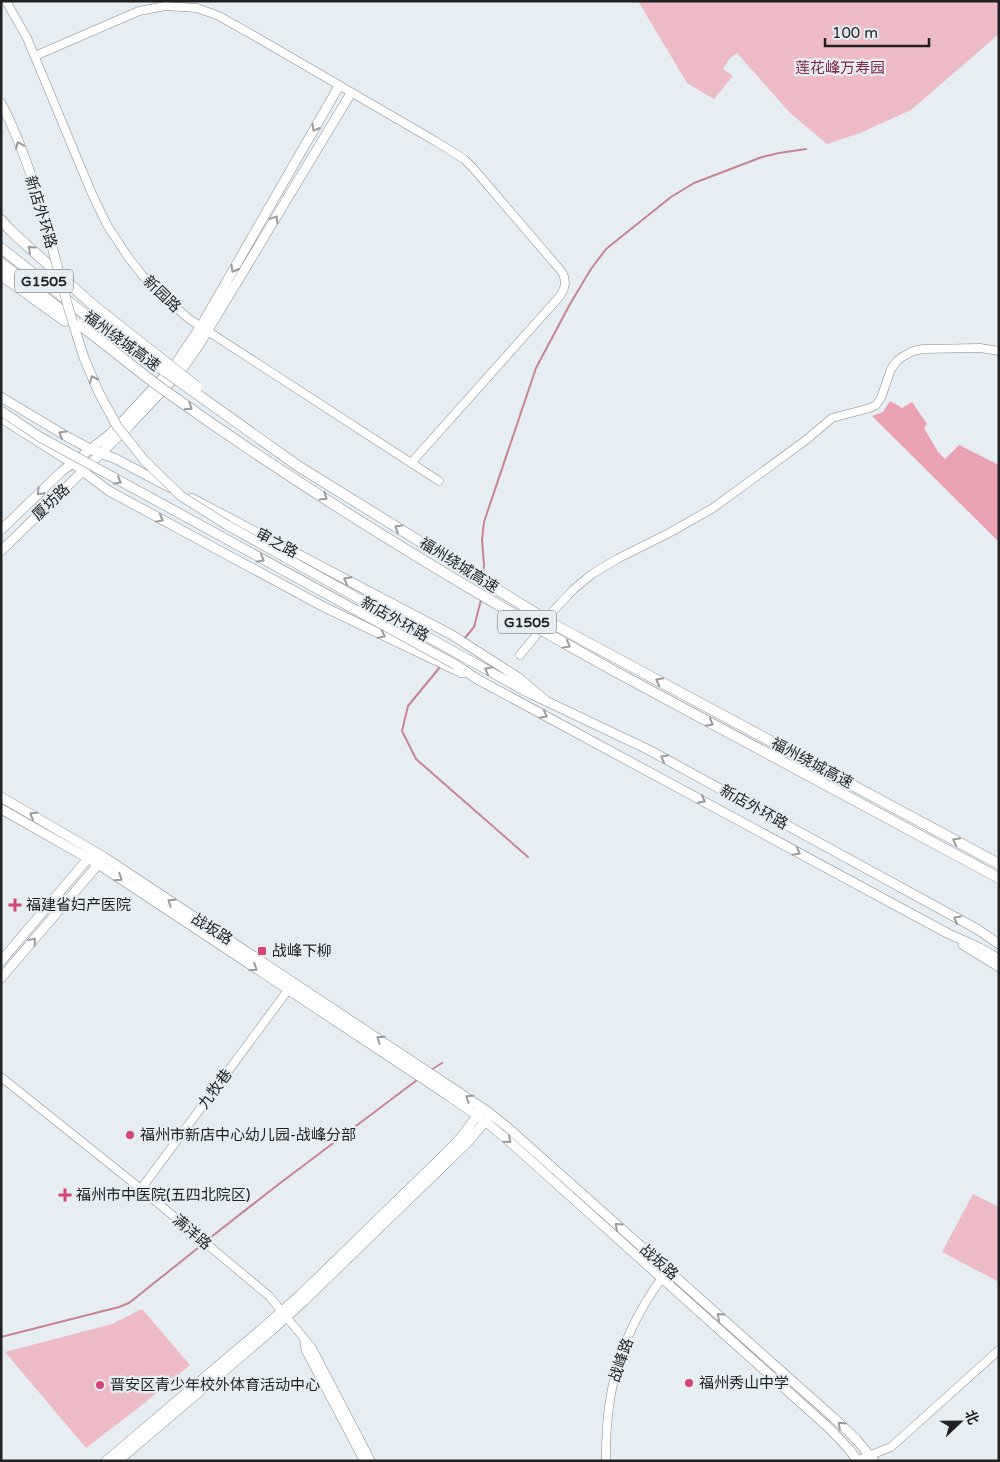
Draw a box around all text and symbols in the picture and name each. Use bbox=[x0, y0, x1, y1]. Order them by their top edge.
scale bar bbox=[825, 15, 929, 47]
text: 100 m bbox=[832, 24, 878, 42]
park label: 莲花峰万寿园 bbox=[795, 59, 885, 77]
one-way arrow bbox=[311, 122, 321, 131]
one-way arrow bbox=[14, 141, 25, 150]
street label: 新店外环路 bbox=[21, 173, 61, 251]
one-way arrow bbox=[269, 215, 279, 224]
one-way arrow bbox=[27, 246, 36, 255]
one-way arrow bbox=[230, 263, 240, 272]
road number: G1505 bbox=[15, 270, 73, 292]
street label: 新园路 bbox=[140, 272, 184, 316]
street label: 福州绕城高速 bbox=[80, 307, 164, 375]
one-way arrow bbox=[88, 375, 99, 384]
one-way arrow bbox=[183, 401, 193, 410]
one-way arrow bbox=[59, 431, 68, 441]
one-way arrow bbox=[113, 474, 122, 484]
street label: 厦坊路 bbox=[29, 480, 73, 524]
one-way arrow bbox=[37, 486, 46, 495]
one-way arrow bbox=[319, 491, 328, 501]
one-way arrow bbox=[155, 513, 164, 523]
street label: 审之路 bbox=[253, 524, 301, 562]
one-way arrow bbox=[394, 524, 403, 534]
street label: 福州绕城高速 bbox=[416, 534, 502, 596]
one-way arrow bbox=[255, 553, 264, 563]
one-way arrow bbox=[343, 576, 352, 586]
street label: 新店外环路 bbox=[358, 593, 432, 645]
road number: G1505 bbox=[498, 610, 556, 634]
one-way arrow bbox=[377, 628, 386, 639]
one-way arrow bbox=[562, 639, 571, 649]
one-way arrow bbox=[484, 666, 493, 676]
one-way arrow bbox=[655, 677, 664, 687]
one-way arrow bbox=[538, 709, 547, 719]
one-way arrow bbox=[705, 717, 714, 727]
street label: 福州绕城高速 bbox=[768, 734, 856, 792]
one-way arrow bbox=[660, 754, 669, 764]
street label: 新店外环路 bbox=[717, 781, 791, 833]
one-way arrow bbox=[697, 794, 706, 804]
one-way arrow bbox=[30, 812, 39, 822]
one-way arrow bbox=[952, 837, 961, 847]
one-way arrow bbox=[792, 846, 801, 856]
one-way arrow bbox=[113, 872, 122, 881]
place label: 福建省妇产医院 bbox=[26, 896, 131, 914]
marker: 福建省妇产医院 bbox=[8, 898, 22, 912]
one-way arrow bbox=[167, 899, 176, 908]
street label: 战坂路 bbox=[188, 909, 236, 949]
one-way arrow bbox=[954, 915, 963, 925]
one-way arrow bbox=[27, 937, 36, 946]
place label: 战峰下柳 bbox=[272, 942, 332, 960]
marker: 战峰下柳 bbox=[256, 945, 268, 957]
one-way arrow bbox=[248, 962, 258, 971]
one-way arrow bbox=[376, 1036, 386, 1045]
street label: 九牧巷 bbox=[194, 1066, 236, 1112]
one-way arrow bbox=[465, 1095, 475, 1104]
place label: 福州市新店中心幼儿园-战峰分部 bbox=[140, 1126, 356, 1144]
marker: 福州市新店中心幼儿园-战峰分部 bbox=[124, 1129, 136, 1141]
one-way arrow bbox=[503, 1134, 512, 1143]
place label: 福州市中医院(五四北院区) bbox=[76, 1186, 250, 1204]
marker: 福州市中医院(五四北院区) bbox=[58, 1188, 72, 1202]
street label: 满洋路 bbox=[169, 1211, 215, 1253]
one-way arrow bbox=[615, 1223, 624, 1232]
street label: 战坂路 bbox=[636, 1240, 682, 1284]
one-way arrow bbox=[717, 1313, 726, 1322]
street label: 战峰路 bbox=[605, 1336, 637, 1384]
place label: 福州秀山中学 bbox=[699, 1374, 789, 1392]
place label: 晋安区青少年校外体育活动中心 bbox=[110, 1376, 320, 1394]
marker: 福州秀山中学 bbox=[683, 1377, 695, 1389]
marker: 晋安区青少年校外体育活动中心 bbox=[94, 1379, 106, 1391]
north arrow bbox=[935, 1397, 985, 1447]
text: 北 bbox=[961, 1408, 982, 1427]
one-way arrow bbox=[838, 1422, 847, 1431]

